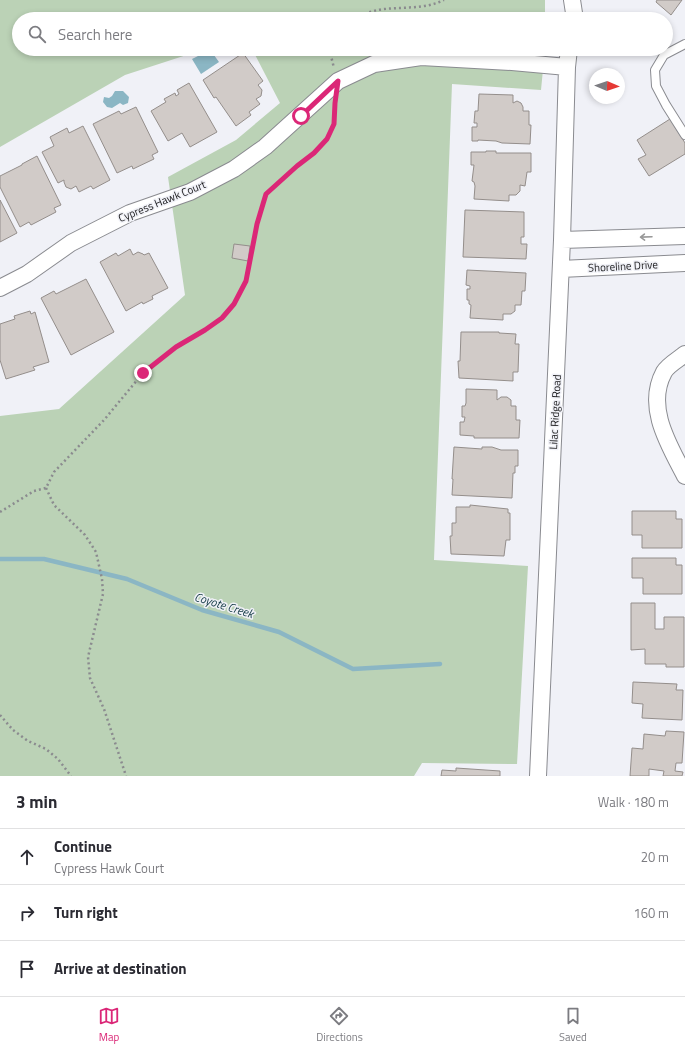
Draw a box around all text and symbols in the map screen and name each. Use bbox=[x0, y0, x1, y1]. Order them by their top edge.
search box bbox=[12, 12, 673, 56]
icon: search bbox=[26, 23, 48, 45]
text: Search here bbox=[58, 23, 132, 46]
north arrow bbox=[589, 68, 625, 104]
route start bbox=[292, 107, 310, 125]
street label: Cypress Hawk Court bbox=[116, 176, 208, 226]
one-way arrow bbox=[640, 233, 653, 241]
street label: Shoreline Drive bbox=[588, 256, 659, 276]
route end bbox=[134, 364, 152, 382]
street label: Lilac Ridge Road bbox=[545, 374, 565, 450]
water label: Coyote Creek bbox=[192, 587, 258, 623]
text: 3 min bbox=[16, 789, 57, 815]
text: Walk · 180 m bbox=[598, 792, 669, 812]
text: Continue bbox=[54, 835, 112, 858]
icon: ahead bbox=[16, 846, 38, 868]
text: 20 m bbox=[641, 847, 669, 867]
text: Cypress Hawk Court bbox=[54, 858, 164, 878]
text: Turn right bbox=[54, 901, 118, 924]
icon: right bbox=[16, 902, 38, 924]
text: 160 m bbox=[633, 903, 669, 923]
text: Arrive at destination bbox=[54, 957, 187, 980]
icon: arrive bbox=[16, 958, 38, 980]
tab: Map bbox=[98, 1005, 120, 1045]
tab: Directions bbox=[316, 1005, 363, 1045]
tab: Saved bbox=[559, 1005, 587, 1045]

